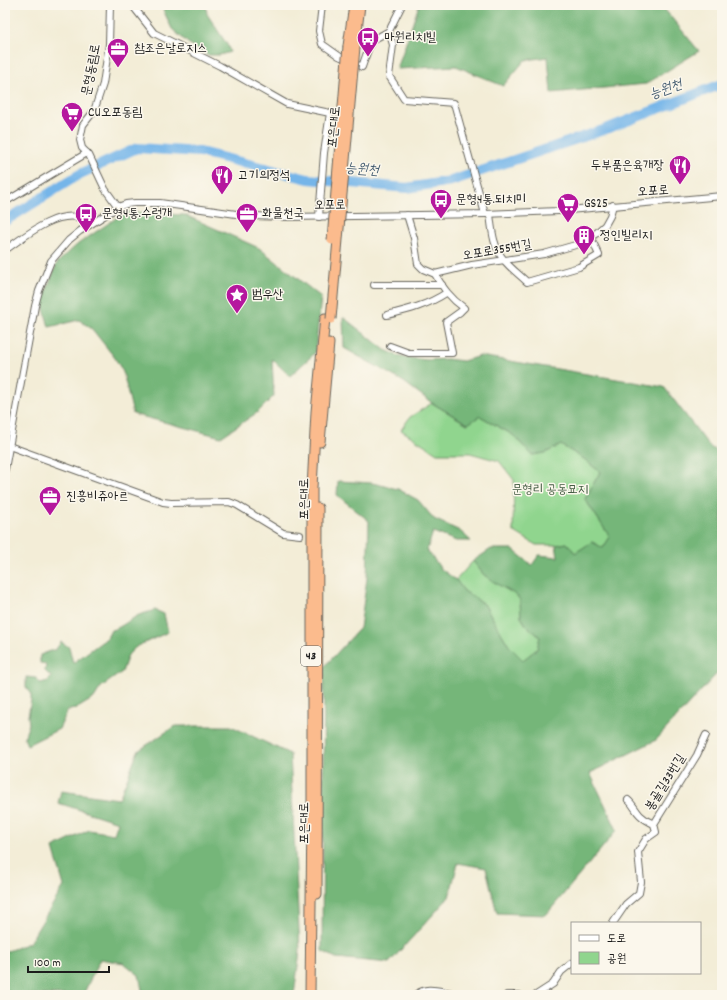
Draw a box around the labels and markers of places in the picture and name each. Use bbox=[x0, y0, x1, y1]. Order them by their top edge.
bus stop icon: 마원리치빌 bbox=[355, 25, 381, 58]
place label: 마원리치빌 bbox=[384, 29, 437, 48]
office icon: 참조은날로지스 bbox=[105, 36, 131, 69]
place label: 참조은날로지스 bbox=[134, 40, 207, 59]
supermarket icon: CU오포동림 bbox=[59, 100, 85, 133]
place label: CU오포동림 bbox=[88, 104, 143, 123]
restaurant icon: 두부품은육개장 bbox=[667, 153, 693, 186]
place label: 두부품은육개장 bbox=[591, 157, 664, 176]
restaurant icon: 고기의정석 bbox=[209, 163, 235, 196]
place label: 고기의정석 bbox=[238, 167, 290, 186]
bus stop icon: 문형4통.되치미 bbox=[428, 187, 454, 220]
place label: 문형4통.되치미 bbox=[456, 191, 526, 210]
supermarket icon: GS25 bbox=[555, 191, 581, 224]
place label: GS25 bbox=[584, 195, 608, 214]
bus stop icon: 문형4통.수렁개 bbox=[73, 201, 99, 234]
office icon: 화물천국 bbox=[234, 201, 260, 234]
place label: 문형4통.수렁개 bbox=[102, 205, 172, 224]
place label: 화물천국 bbox=[262, 205, 304, 224]
building icon: 정인빌리지 bbox=[571, 223, 597, 256]
place label: 정인빌리지 bbox=[600, 227, 652, 246]
place icon: 범우산 bbox=[224, 282, 250, 315]
place label: 범우산 bbox=[252, 286, 283, 305]
office icon: 진흥비쥬아르 bbox=[37, 484, 63, 517]
place label: 진흥비쥬아르 bbox=[66, 488, 129, 507]

